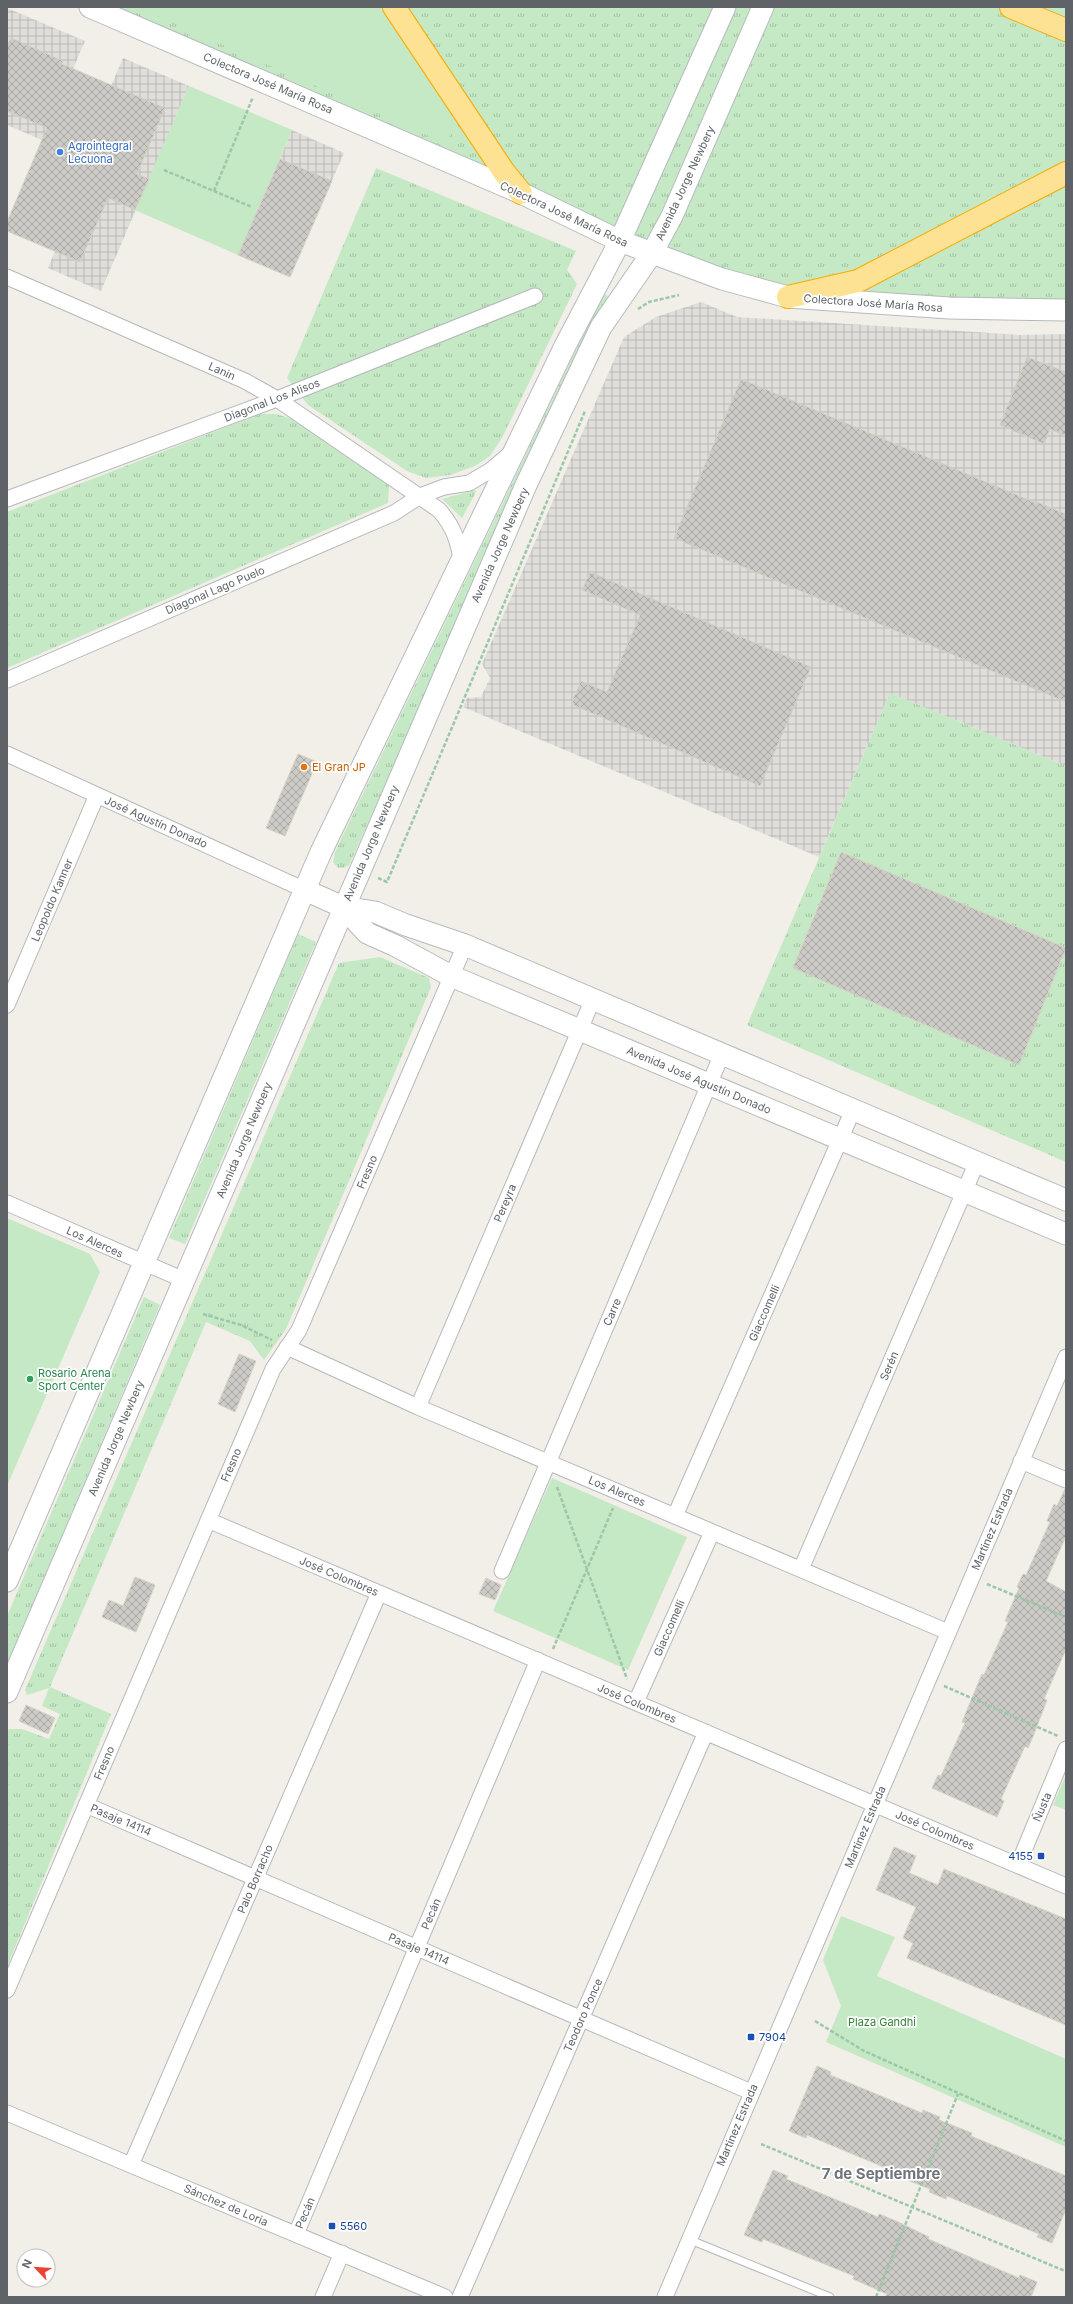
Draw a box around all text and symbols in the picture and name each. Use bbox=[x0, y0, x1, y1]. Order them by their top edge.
street label: Colectora José María Rosa bbox=[201, 49, 335, 117]
street label: Avenida Jorge Newbery bbox=[652, 124, 718, 242]
place label: Agrointegral Lecuona bbox=[68, 139, 132, 166]
marker: Agrointegral Lecuona bbox=[55, 147, 65, 157]
street label: Colectora José María Rosa bbox=[498, 178, 630, 250]
street label: Colectora José María Rosa bbox=[803, 291, 943, 315]
street label: Lanin bbox=[206, 359, 238, 383]
street label: Diagonal Los Alisos bbox=[222, 375, 322, 425]
street label: Avenida Jorge Newbery bbox=[468, 485, 532, 605]
street label: Diagonal Lago Puelo bbox=[163, 563, 267, 617]
place label: El Gran JP bbox=[312, 760, 366, 774]
marker: El Gran JP bbox=[299, 762, 309, 772]
street label: Avenida Jorge Newbery bbox=[340, 783, 402, 903]
street label: José Agustín Donado bbox=[102, 793, 210, 851]
street label: Leopoldo Kanner bbox=[28, 856, 76, 944]
street label: Avenida José Agustín Donado bbox=[625, 1043, 774, 1117]
street label: Avenida Jorge Newbery bbox=[213, 1080, 275, 1200]
street label: Fresno bbox=[354, 1153, 381, 1191]
street label: Pereyra bbox=[491, 1182, 519, 1224]
street label: Los Alerces bbox=[64, 1223, 126, 1261]
street label: Giaccomelli bbox=[745, 1283, 783, 1343]
street label: Carre bbox=[600, 1296, 624, 1328]
street label: Serén bbox=[877, 1349, 901, 1383]
place label: Rosario Arena Sport Center bbox=[38, 1366, 111, 1393]
marker: Rosario Arena Sport Center bbox=[25, 1374, 35, 1384]
street label: Avenida Jorge Newbery bbox=[85, 1378, 147, 1498]
street label: Fresno bbox=[218, 1446, 245, 1484]
street label: Los Alerces bbox=[586, 1473, 648, 1509]
street label: Martinez Estrada bbox=[968, 1486, 1016, 1572]
street label: José Colombres bbox=[297, 1553, 381, 1599]
street label: Giaccomelli bbox=[650, 1598, 688, 1658]
street label: José Colombres bbox=[595, 1680, 679, 1726]
street label: Fresno bbox=[91, 1744, 118, 1782]
street label: Martinez Estrada bbox=[841, 1784, 889, 1870]
street label: Ñusta bbox=[1030, 1790, 1054, 1824]
street label: Pasaje 14114 bbox=[88, 1801, 154, 1839]
street label: José Colombres bbox=[893, 1807, 977, 1853]
street label: Palo Borracho bbox=[234, 1842, 276, 1916]
place label: 4155 bbox=[1008, 1849, 1033, 1863]
marker: 4155 bbox=[1036, 1851, 1046, 1861]
street label: Pecán bbox=[418, 1896, 444, 1932]
street label: Pasaje 14114 bbox=[386, 1930, 452, 1968]
street label: Teodoro Ponce bbox=[561, 1976, 605, 2054]
park label: Plaza Gandhi bbox=[848, 2015, 916, 2029]
place label: 7904 bbox=[759, 2030, 786, 2044]
marker: 7904 bbox=[746, 2032, 756, 2042]
street label: Martinez Estrada bbox=[713, 2082, 761, 2168]
district label: 7 de Septiembre bbox=[822, 2164, 940, 2183]
street label: Sánchez de Loria bbox=[182, 2181, 270, 2229]
street label: Pecán bbox=[292, 2195, 318, 2231]
place label: 5560 bbox=[340, 2219, 367, 2233]
marker: 5560 bbox=[327, 2221, 337, 2231]
north arrow bbox=[16, 2248, 56, 2288]
text: N bbox=[19, 2257, 35, 2271]

